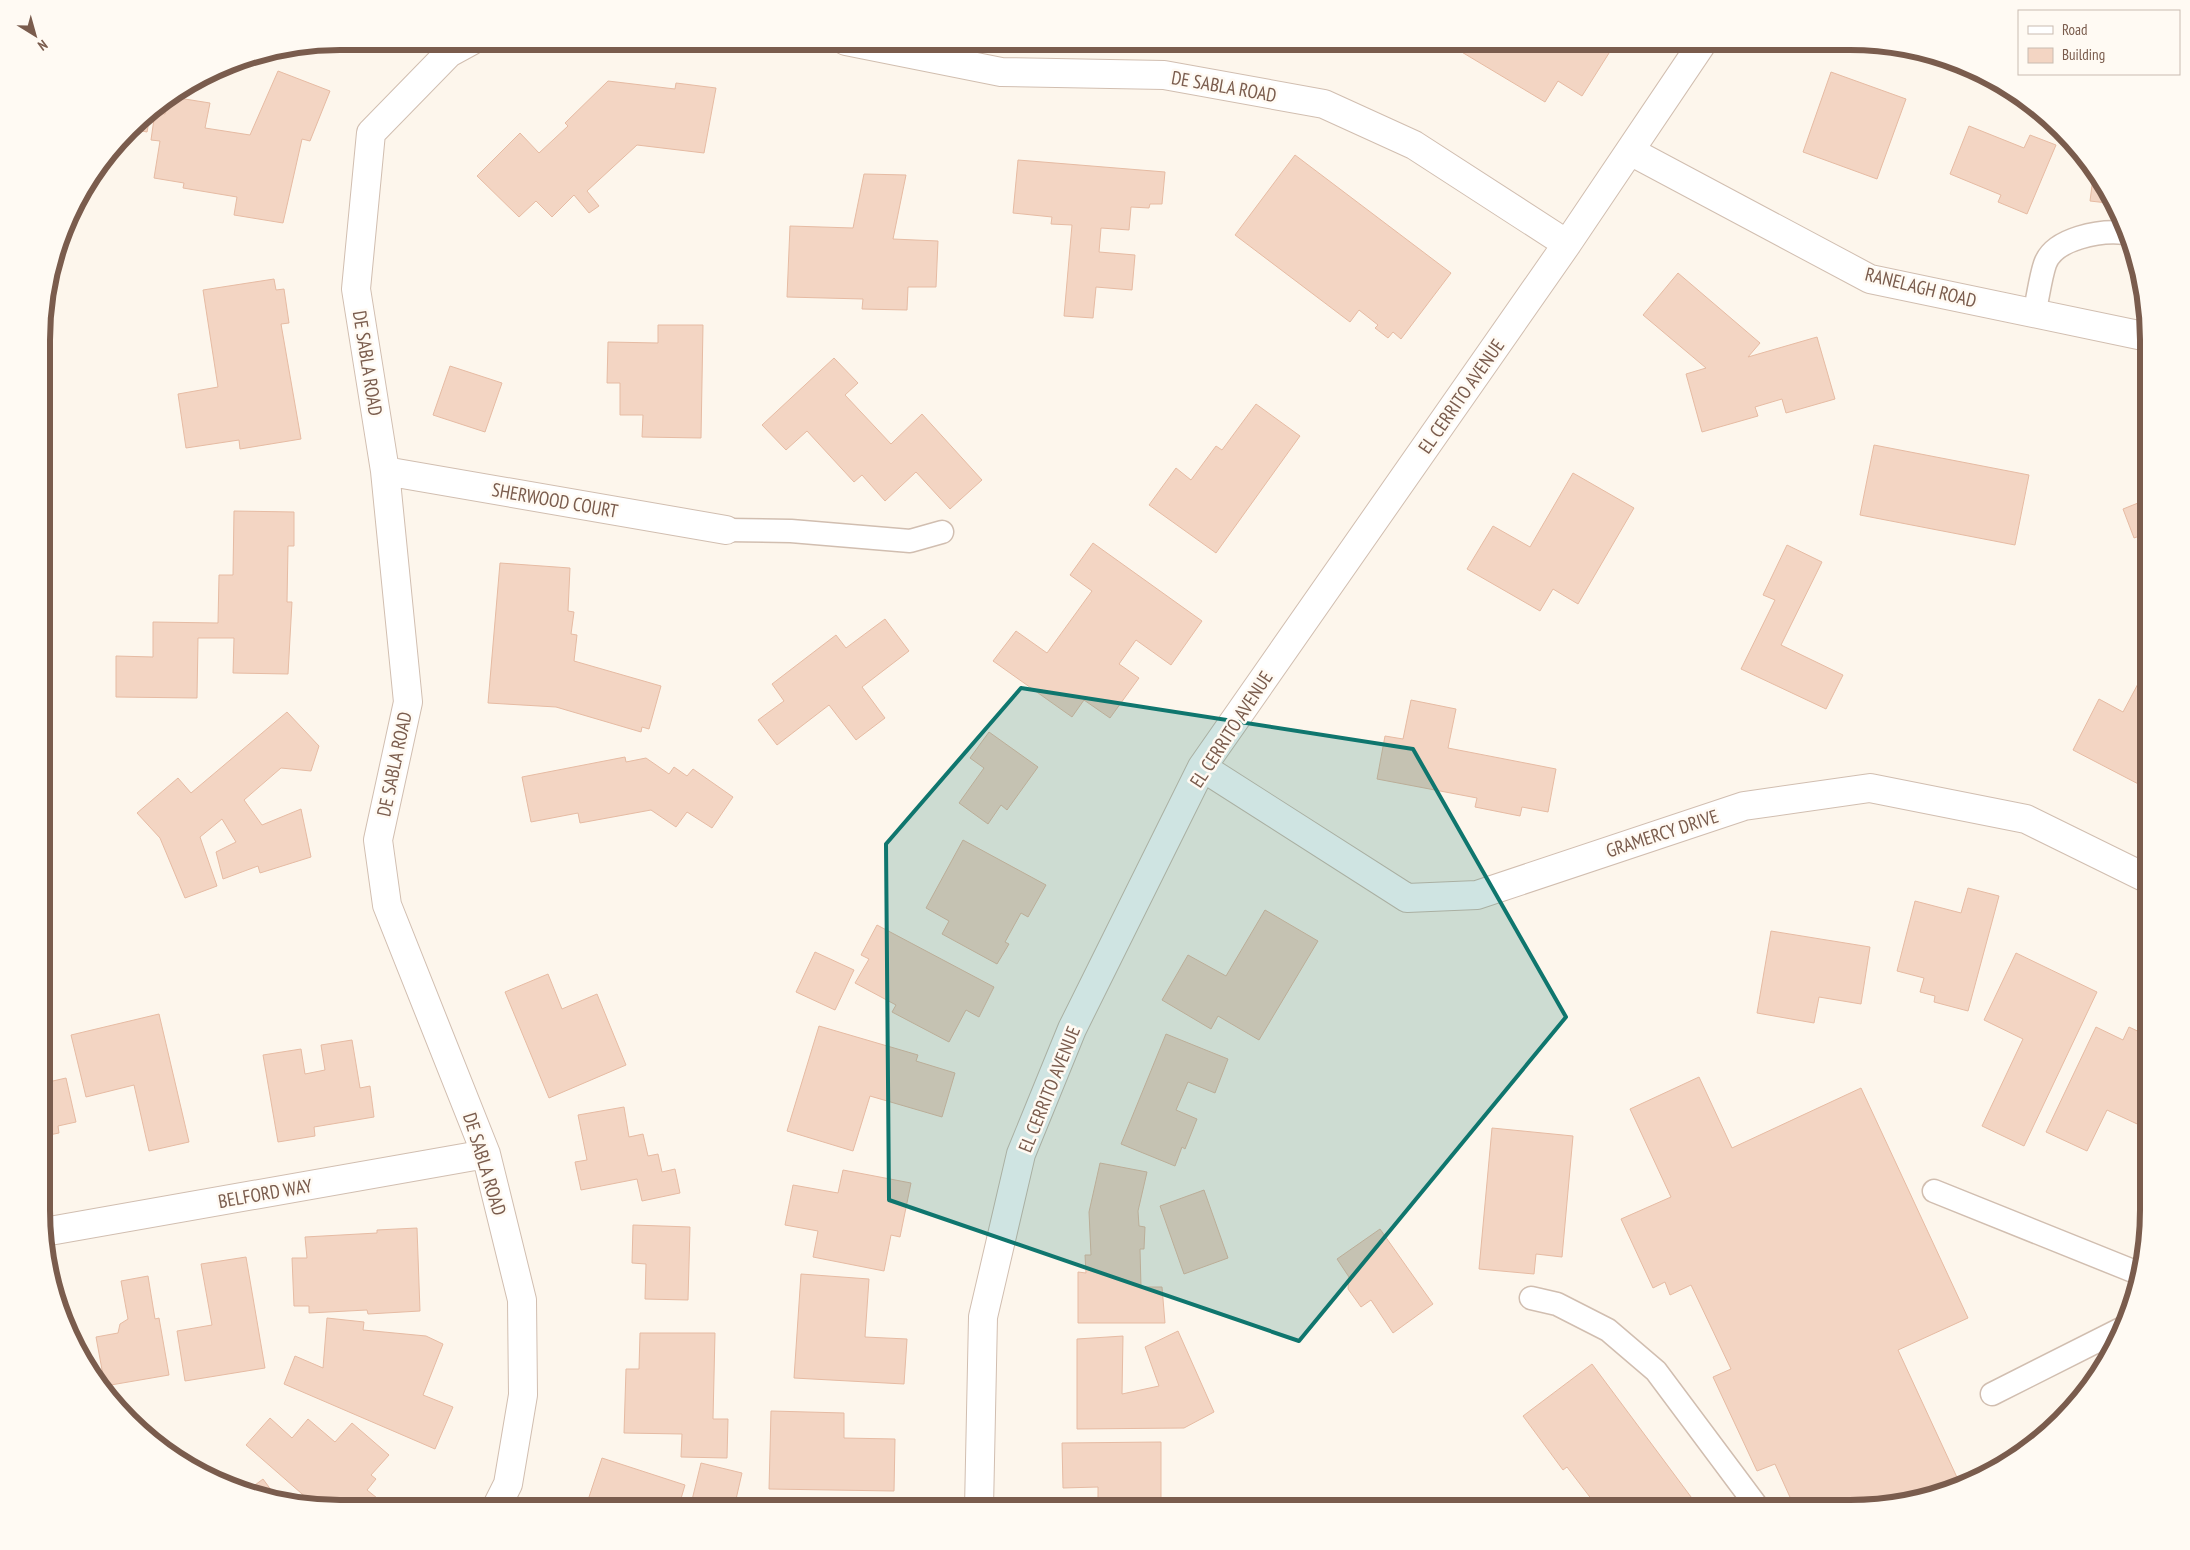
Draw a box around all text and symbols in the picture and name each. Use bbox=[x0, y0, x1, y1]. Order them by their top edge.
north arrow bbox=[10, 10, 60, 60]
legend bbox=[2018, 10, 2180, 75]
text: Road bbox=[2062, 20, 2088, 39]
text: N bbox=[34, 36, 51, 55]
text: Building bbox=[2062, 45, 2105, 64]
street label: DE SABLA ROAD bbox=[1170, 65, 1278, 107]
street label: RANELAGH ROAD bbox=[1863, 262, 1979, 312]
street label: DE SABLA ROAD bbox=[348, 309, 388, 417]
street label: EL CERRITO AVENUE bbox=[1413, 334, 1509, 458]
street label: SHERWOOD COURT bbox=[490, 477, 620, 523]
street label: EL CERRITO AVENUE bbox=[1184, 666, 1278, 792]
street label: DE SABLA ROAD bbox=[371, 710, 417, 818]
street label: GRAMERCY DRIVE bbox=[1603, 804, 1721, 862]
street label: EL CERRITO AVENUE bbox=[1013, 1022, 1085, 1156]
street label: DE SABLA ROAD bbox=[458, 1110, 512, 1218]
street label: BELFORD WAY bbox=[216, 1173, 314, 1213]

